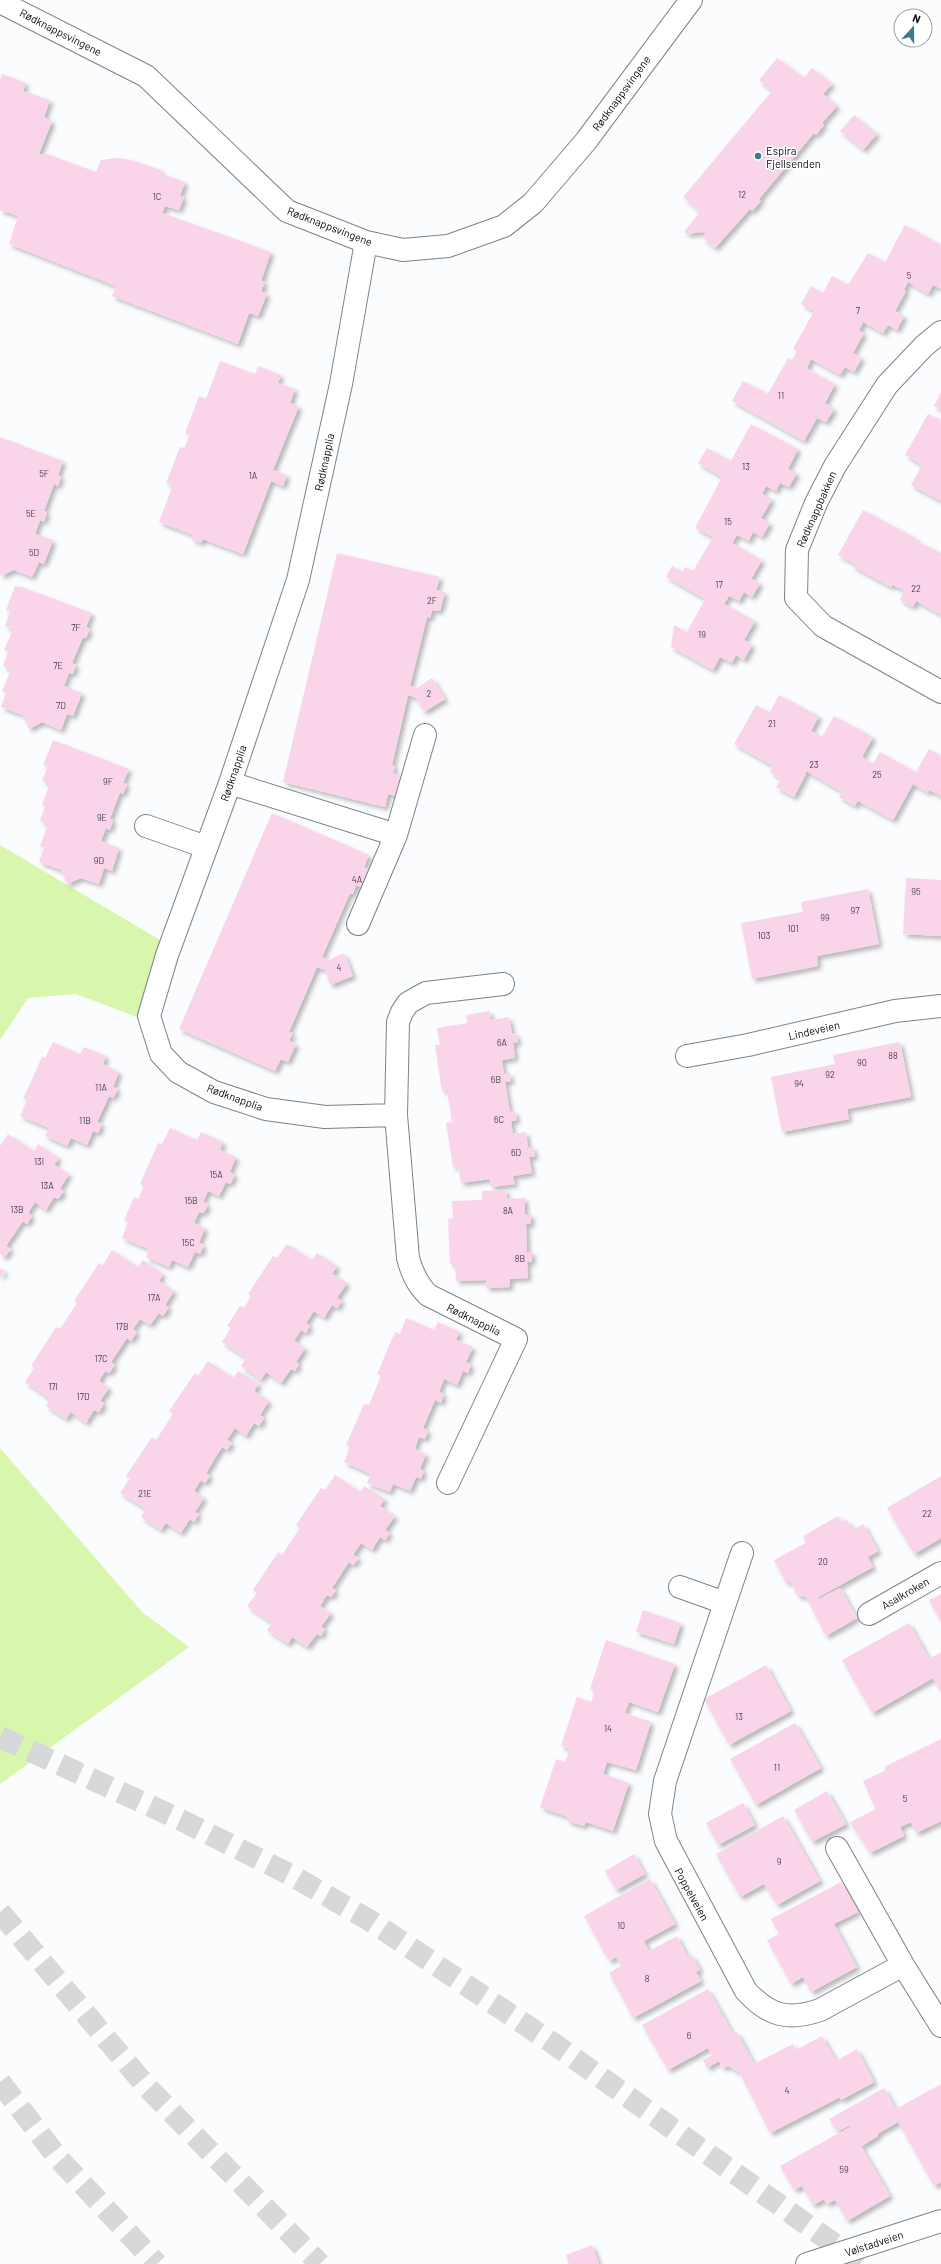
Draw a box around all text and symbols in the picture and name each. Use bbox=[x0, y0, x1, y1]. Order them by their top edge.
street label: Rødknappsvingene bbox=[18, 6, 104, 58]
north arrow bbox=[893, 8, 933, 48]
text: N bbox=[911, 11, 923, 26]
street label: Rødknappsvingene bbox=[589, 53, 653, 133]
place label: Espira Fjellsenden bbox=[766, 144, 821, 170]
marker: Espira Fjellsenden bbox=[753, 151, 763, 161]
house number: 12 bbox=[738, 189, 746, 200]
house number: 1C bbox=[153, 191, 161, 202]
street label: Rødknappsvingene bbox=[286, 204, 375, 248]
house number: 5 bbox=[907, 270, 912, 281]
house number: 7 bbox=[856, 305, 861, 316]
house number: 11 bbox=[778, 390, 784, 401]
street label: Rødknapplia bbox=[312, 432, 336, 492]
house number: 13 bbox=[742, 461, 750, 472]
house number: 5F bbox=[39, 468, 49, 479]
street label: Rødknappbakken bbox=[793, 469, 839, 549]
house number: 1A bbox=[249, 470, 258, 481]
house number: 5E bbox=[26, 508, 36, 519]
house number: 15 bbox=[724, 516, 732, 527]
house number: 5D bbox=[29, 547, 39, 558]
house number: 17 bbox=[715, 579, 723, 590]
house number: 22 bbox=[911, 583, 921, 594]
house number: 2F bbox=[427, 595, 437, 606]
house number: 7F bbox=[71, 622, 81, 633]
house number: 19 bbox=[698, 629, 706, 640]
house number: 7E bbox=[53, 660, 63, 671]
house number: 2 bbox=[427, 688, 432, 699]
house number: 7D bbox=[56, 700, 66, 711]
house number: 21 bbox=[768, 718, 776, 729]
street label: Rødknapplia bbox=[217, 743, 249, 803]
house number: 23 bbox=[809, 759, 819, 770]
house number: 25 bbox=[872, 769, 882, 780]
house number: 9F bbox=[103, 776, 113, 787]
house number: 9E bbox=[97, 812, 107, 823]
house number: 9D bbox=[94, 855, 104, 866]
house number: 4A bbox=[352, 874, 363, 885]
house number: 95 bbox=[911, 886, 921, 897]
house number: 97 bbox=[851, 905, 860, 916]
house number: 99 bbox=[820, 912, 830, 923]
house number: 101 bbox=[787, 923, 799, 934]
house number: 103 bbox=[758, 930, 771, 941]
house number: 4 bbox=[337, 962, 342, 973]
street label: Lindeveien bbox=[787, 1018, 841, 1042]
house number: 6A bbox=[497, 1037, 508, 1048]
house number: 88 bbox=[888, 1050, 898, 1061]
house number: 90 bbox=[857, 1057, 867, 1068]
house number: 92 bbox=[825, 1069, 835, 1080]
house number: 6B bbox=[491, 1074, 501, 1085]
house number: 94 bbox=[794, 1078, 804, 1089]
street label: Rødknapplia bbox=[205, 1081, 265, 1113]
house number: 11A bbox=[95, 1082, 107, 1093]
house number: 6C bbox=[494, 1114, 504, 1125]
house number: 11B bbox=[79, 1115, 91, 1126]
house number: 6D bbox=[511, 1147, 521, 1158]
house number: 13I bbox=[34, 1156, 44, 1167]
house number: 15A bbox=[209, 1169, 223, 1180]
house number: 13A bbox=[40, 1180, 54, 1191]
house number: 15B bbox=[184, 1195, 198, 1206]
house number: 13B bbox=[10, 1204, 24, 1215]
house number: 8A bbox=[503, 1205, 514, 1216]
house number: 15C bbox=[181, 1237, 195, 1248]
house number: 8B bbox=[515, 1253, 525, 1264]
house number: 17A bbox=[148, 1292, 161, 1303]
street label: Rødknapplia bbox=[445, 1300, 503, 1338]
house number: 17B bbox=[115, 1321, 129, 1332]
house number: 17C bbox=[95, 1353, 107, 1364]
house number: 17I bbox=[48, 1381, 58, 1392]
house number: 17D bbox=[77, 1391, 89, 1402]
house number: 21E bbox=[138, 1488, 152, 1499]
house number: 22 bbox=[922, 1508, 932, 1519]
house number: 20 bbox=[818, 1556, 828, 1567]
street label: Asalkroken bbox=[879, 1574, 931, 1612]
house number: 13 bbox=[735, 1711, 743, 1722]
house number: 14 bbox=[604, 1723, 612, 1734]
house number: 11 bbox=[774, 1762, 780, 1773]
house number: 5 bbox=[903, 1793, 908, 1804]
house number: 9 bbox=[777, 1856, 782, 1867]
street label: Poppelveien bbox=[672, 1865, 712, 1923]
house number: 10 bbox=[617, 1920, 625, 1931]
house number: 8 bbox=[645, 1973, 650, 1984]
house number: 6 bbox=[687, 2030, 692, 2041]
house number: 4 bbox=[785, 2085, 790, 2096]
house number: 59 bbox=[839, 2164, 849, 2175]
street label: Vølstadveien bbox=[843, 2227, 905, 2259]

